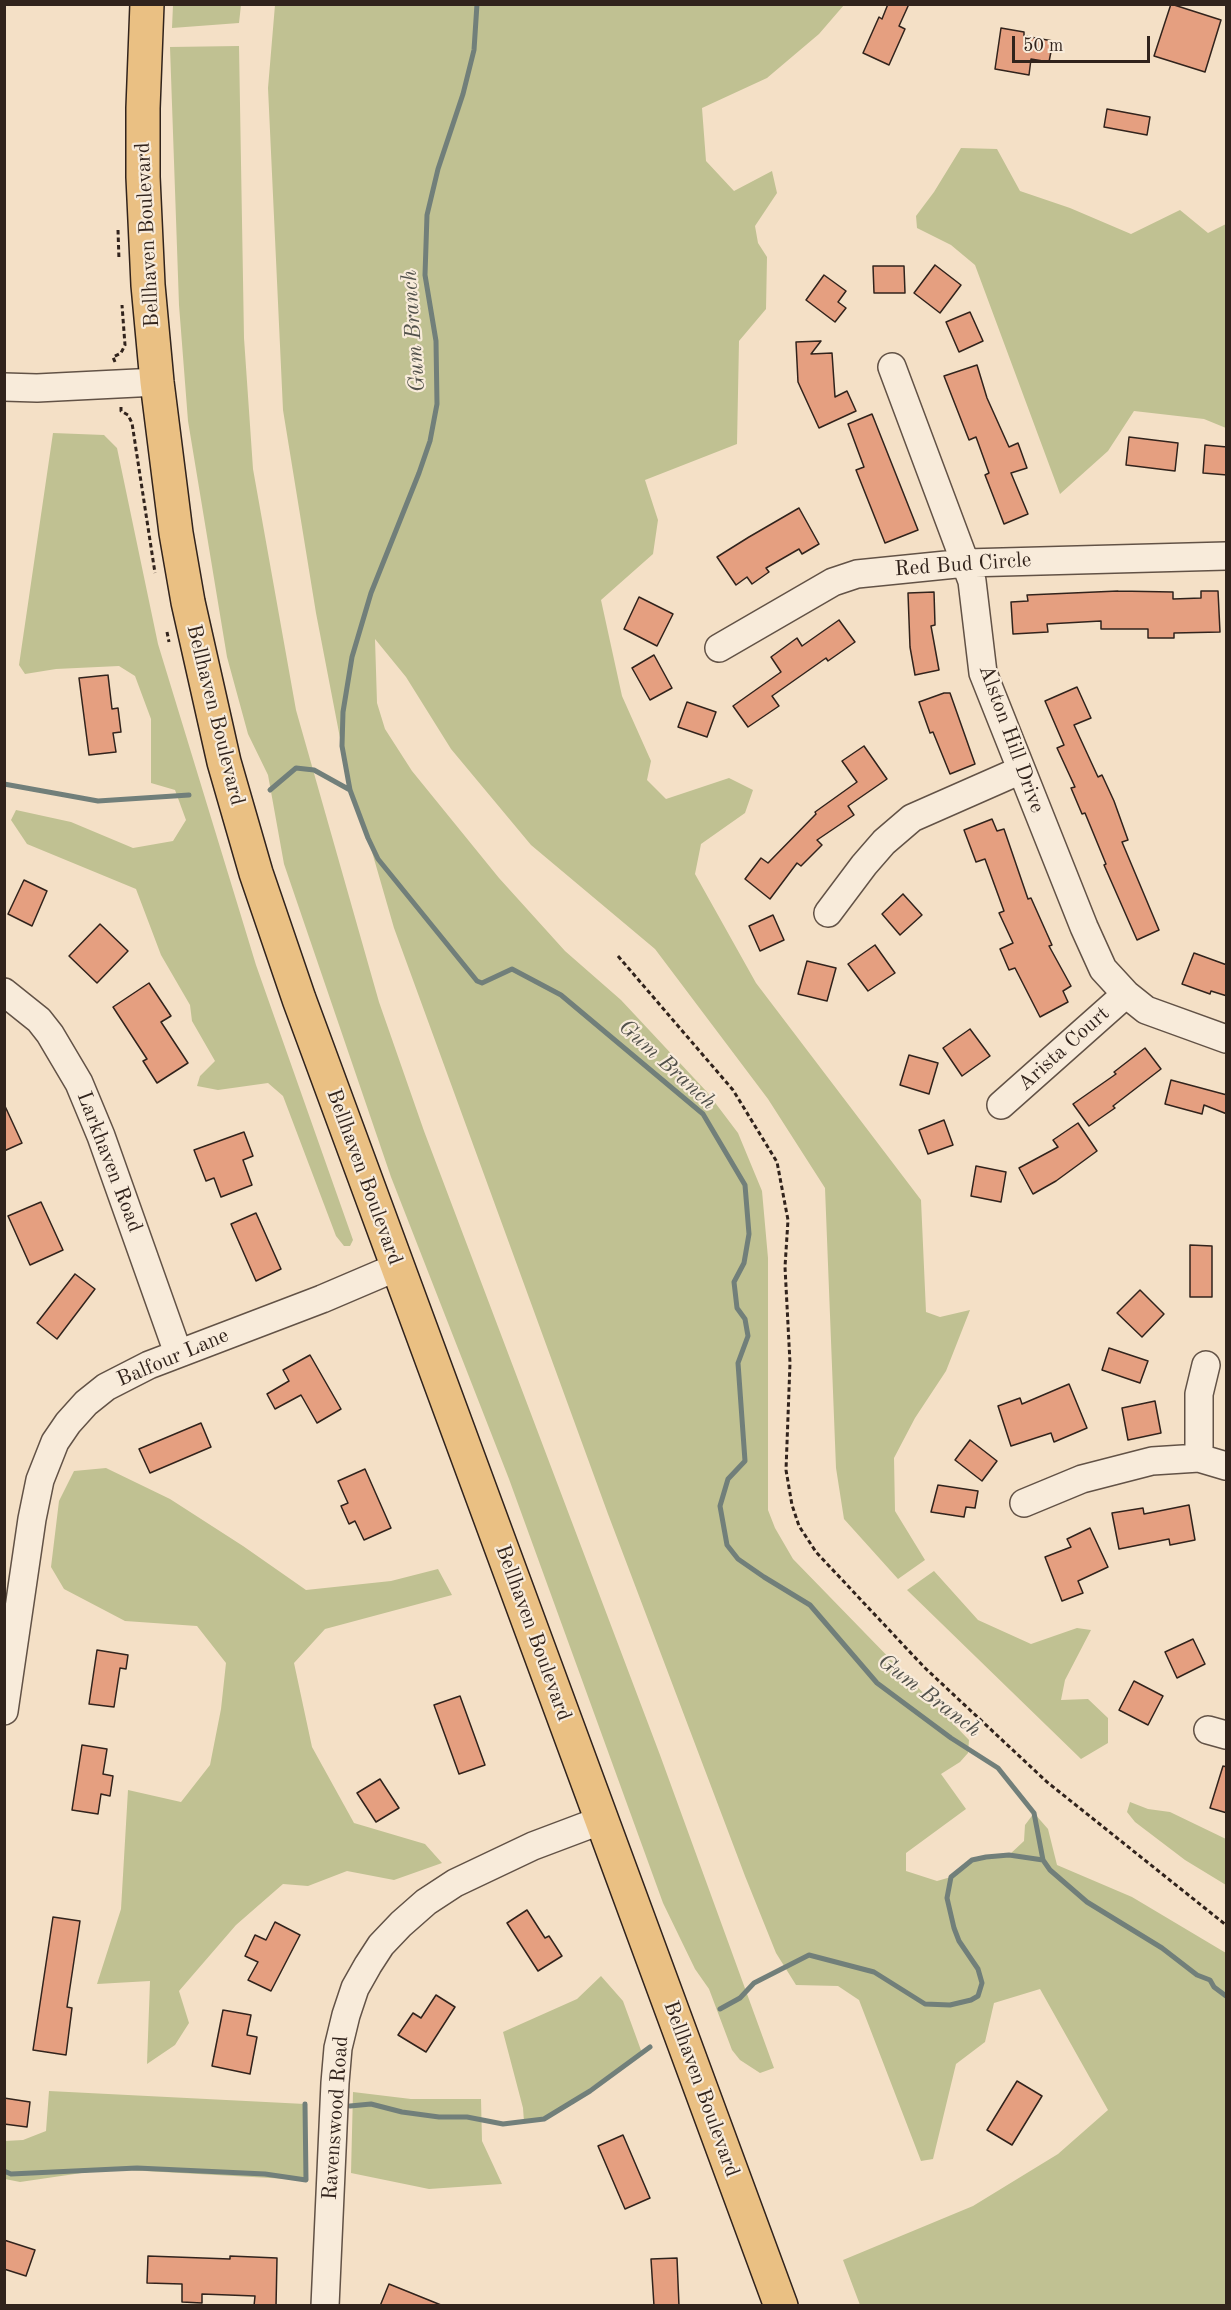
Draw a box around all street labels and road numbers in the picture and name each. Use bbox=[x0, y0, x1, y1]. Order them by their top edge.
street label: Bellhaven Boulevard bbox=[131, 142, 165, 328]
street label: Red Bud Circle bbox=[894, 548, 1032, 582]
street label: Bellhaven Boulevard bbox=[180, 622, 250, 808]
street label: Alston Hill Drive bbox=[973, 662, 1049, 816]
street label: Arista Court bbox=[1013, 1001, 1115, 1097]
street label: Bellhaven Boulevard bbox=[320, 1086, 408, 1268]
street label: Larkhaven Road bbox=[71, 1088, 147, 1236]
street label: Balfour Lane bbox=[113, 1323, 233, 1393]
street label: Bellhaven Boulevard bbox=[489, 1542, 577, 1724]
street label: Bellhaven Boulevard bbox=[657, 1998, 745, 2180]
street label: Ravenswood Road bbox=[318, 2035, 354, 2201]

